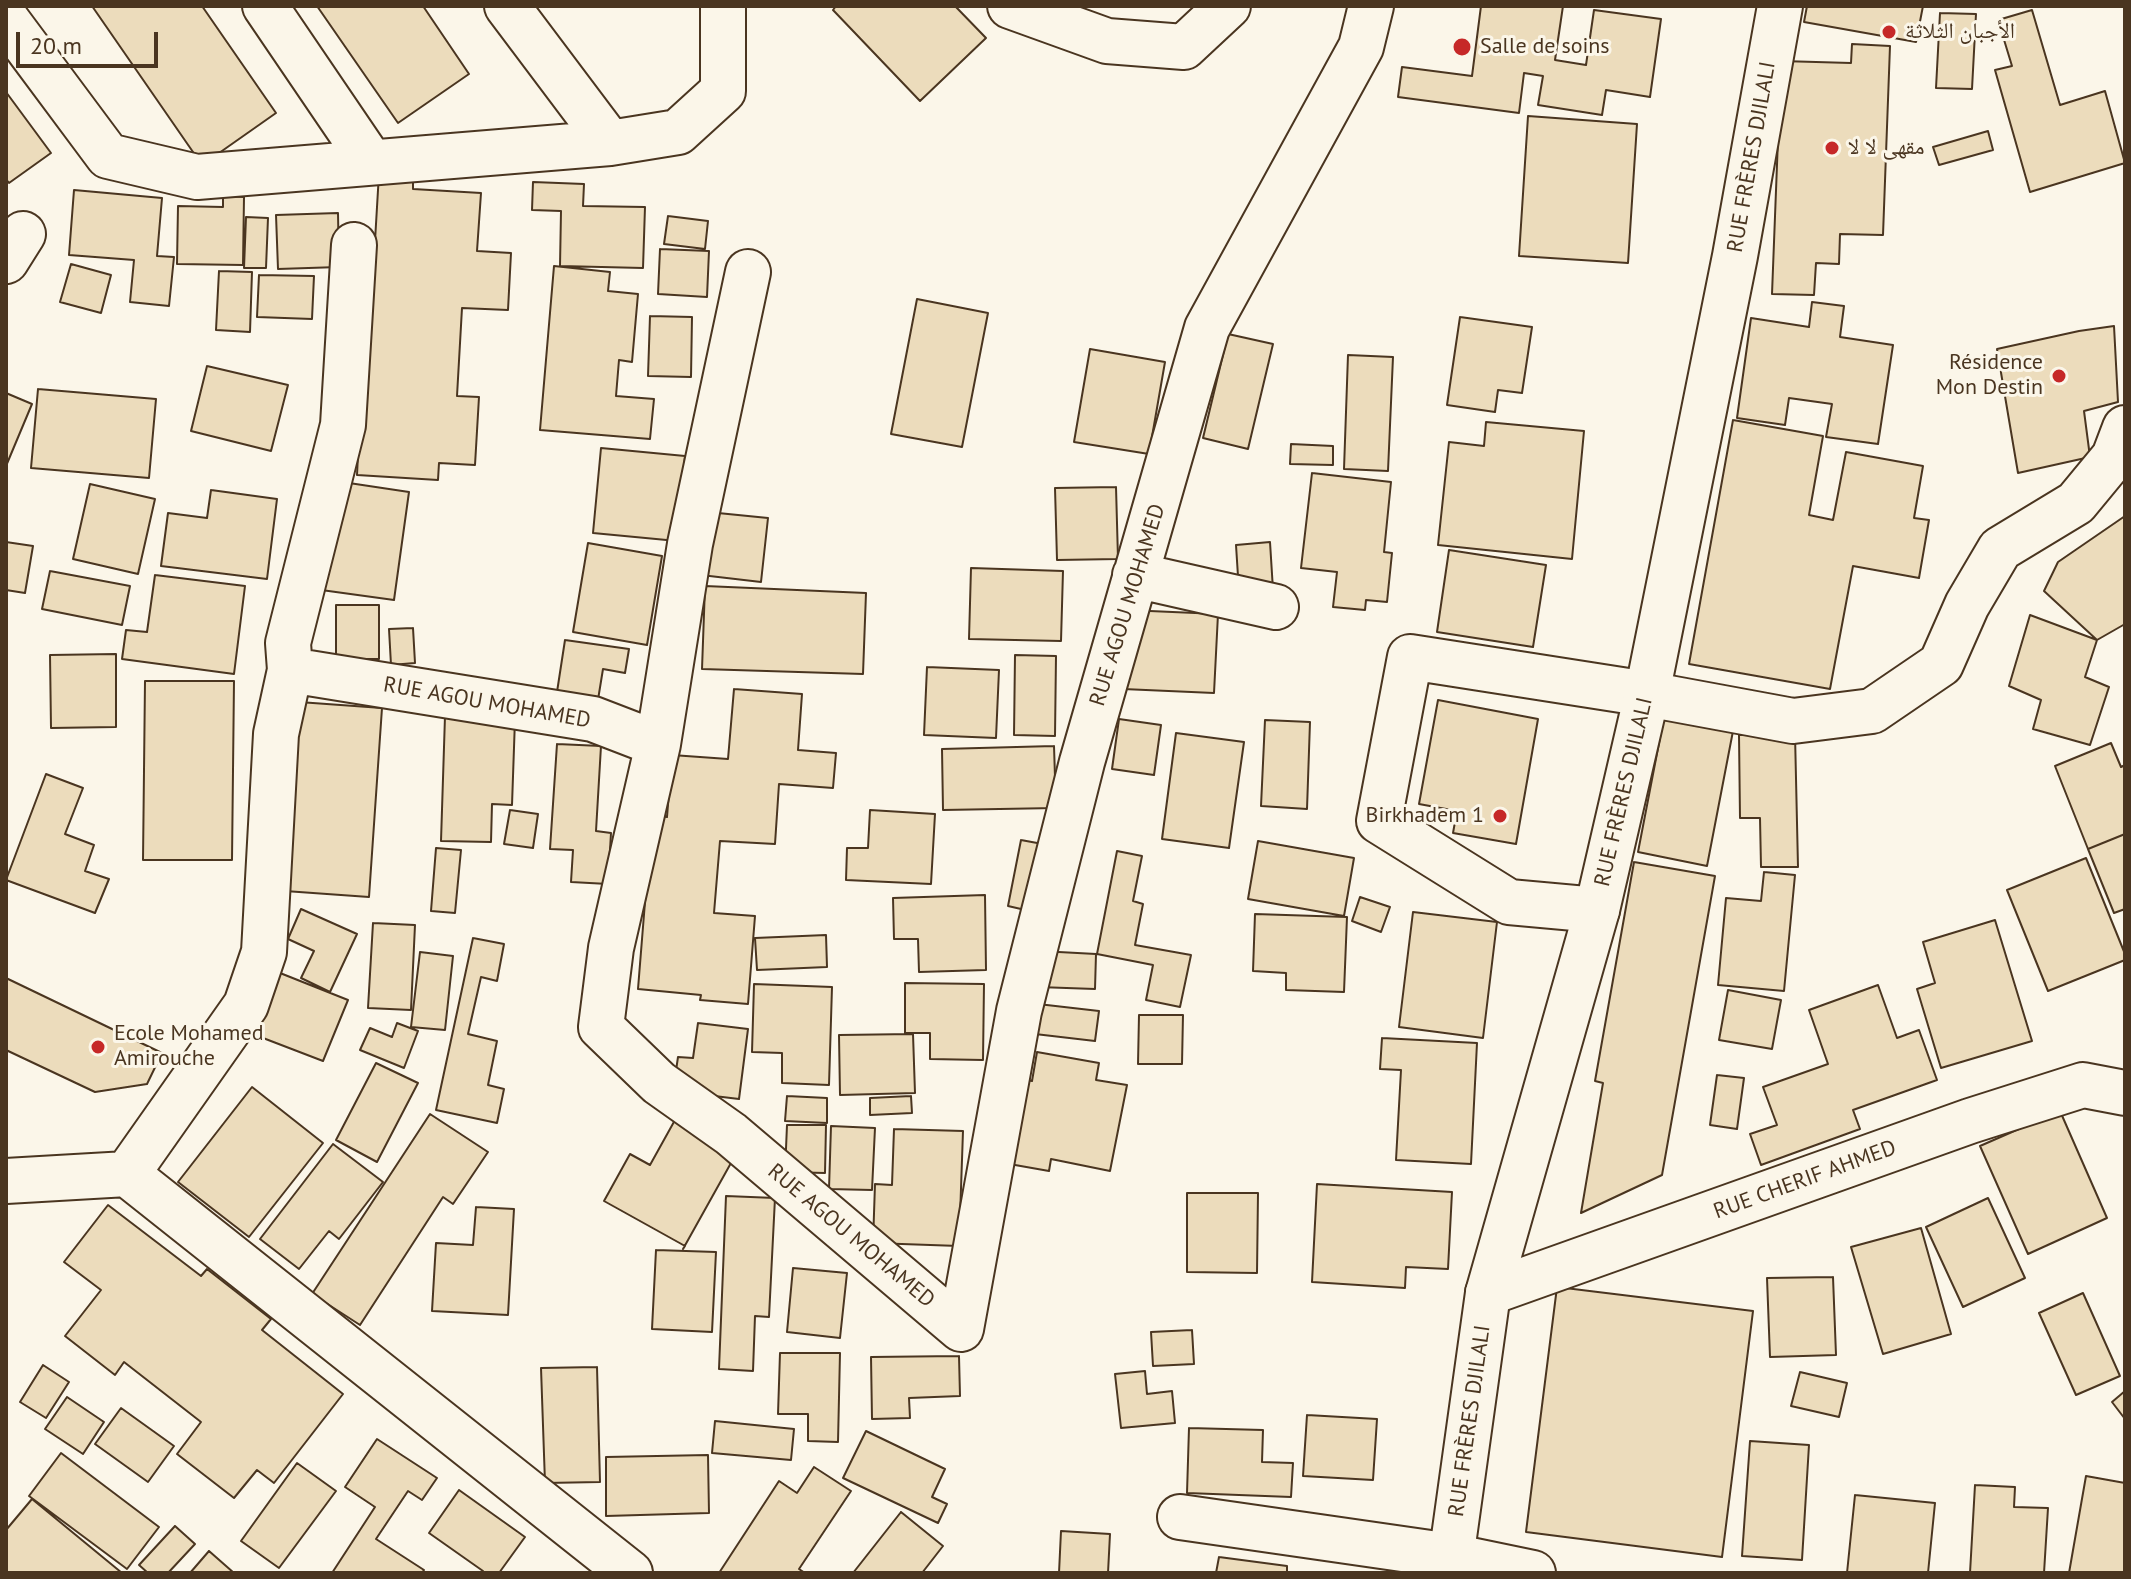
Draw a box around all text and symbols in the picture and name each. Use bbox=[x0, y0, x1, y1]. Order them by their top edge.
scale bar bbox=[20, 16, 162, 66]
place label: الأجبان الثلاثة bbox=[1905, 19, 2015, 45]
marker: الأجبان الثلاثة bbox=[1880, 23, 1898, 41]
text: 20 m bbox=[30, 30, 82, 61]
place label: Salle de soins bbox=[1480, 34, 1610, 60]
marker: Salle de soins bbox=[1451, 36, 1473, 58]
street label: RUE FRÈRES DJILALI bbox=[1722, 60, 1782, 254]
place label: مقهى لا لا bbox=[1848, 135, 1925, 161]
marker: مقهى لا لا bbox=[1823, 139, 1841, 157]
place label: Résidence Mon Destin bbox=[1936, 350, 2043, 402]
marker: Résidence Mon Destin bbox=[2050, 367, 2068, 385]
street label: RUE AGOU MOHAMED bbox=[1085, 501, 1171, 709]
street label: RUE AGOU MOHAMED bbox=[381, 672, 593, 734]
street label: RUE FRÈRES DJILALI bbox=[1589, 695, 1659, 889]
place label: Birkhadem 1 bbox=[1366, 803, 1484, 829]
marker: Birkhadem 1 bbox=[1491, 807, 1509, 825]
place label: Ecole Mohamed Amirouche bbox=[114, 1021, 263, 1072]
marker: Ecole Mohamed Amirouche bbox=[89, 1038, 107, 1056]
street label: RUE CHERIF AHMED bbox=[1710, 1135, 1900, 1225]
street label: RUE AGOU MOHAMED bbox=[762, 1158, 940, 1314]
street label: RUE FRÈRES DJILALI bbox=[1443, 1324, 1497, 1518]

